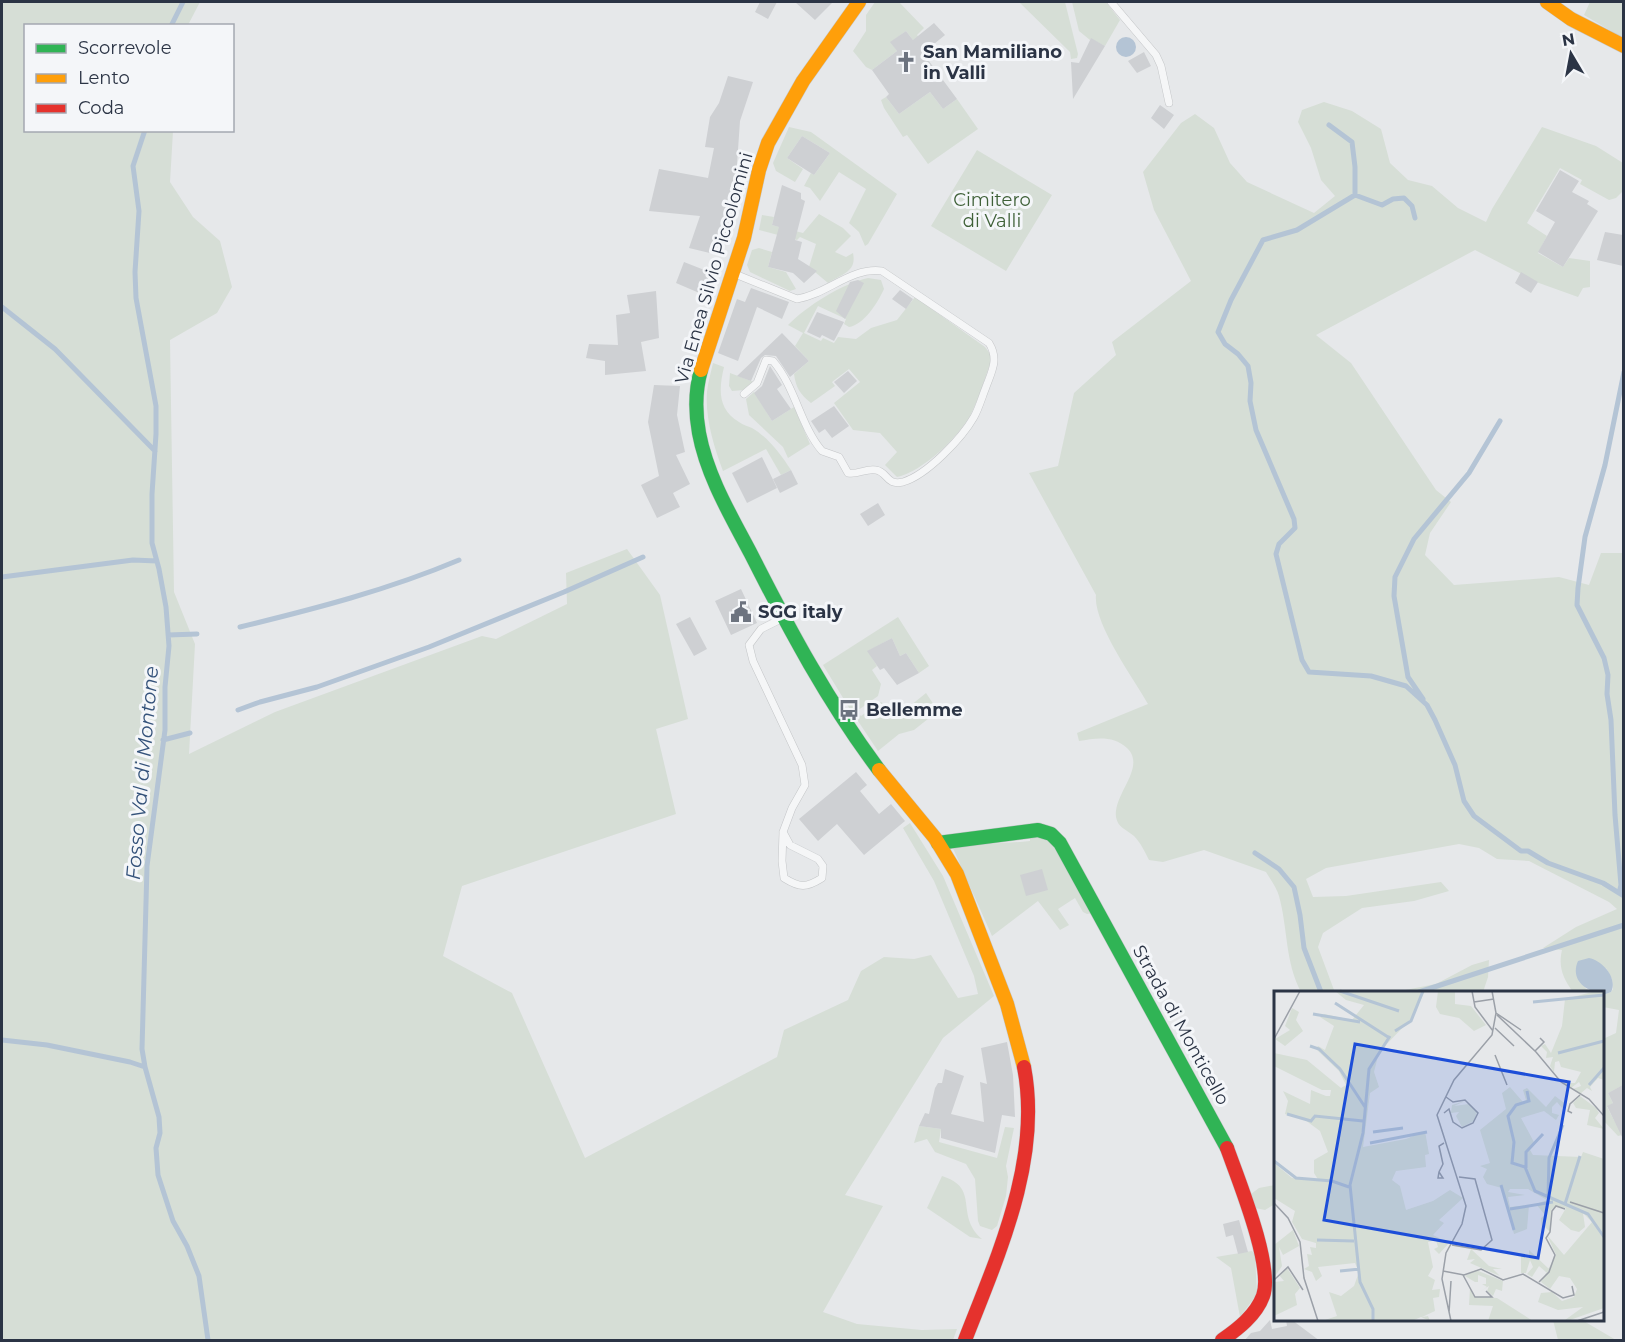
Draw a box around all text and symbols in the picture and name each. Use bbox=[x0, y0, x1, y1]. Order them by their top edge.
legend bbox=[24, 24, 234, 132]
north arrow bbox=[1541, 24, 1601, 84]
text: N bbox=[1560, 29, 1577, 50]
text: Scorrevole bbox=[78, 37, 172, 59]
place label: San Mamiliano in Valli bbox=[923, 41, 1062, 84]
church icon: San Mamiliano in Valli bbox=[894, 50, 918, 74]
text: Lento bbox=[78, 67, 130, 89]
text: Coda bbox=[78, 97, 124, 119]
street label: Via Enea Silvio Piccolomini bbox=[670, 150, 758, 386]
park label: Cimitero di Valli bbox=[953, 189, 1031, 232]
public building icon: SGG italy bbox=[729, 600, 753, 624]
place label: SGG italy bbox=[758, 601, 843, 623]
water label: Fosso Val di Montone bbox=[121, 665, 163, 881]
bus stop icon: Bellemme bbox=[837, 698, 861, 722]
place label: Bellemme bbox=[866, 699, 963, 721]
street label: Strada di Monticello bbox=[1128, 941, 1234, 1109]
inset map bbox=[1274, 991, 1604, 1321]

